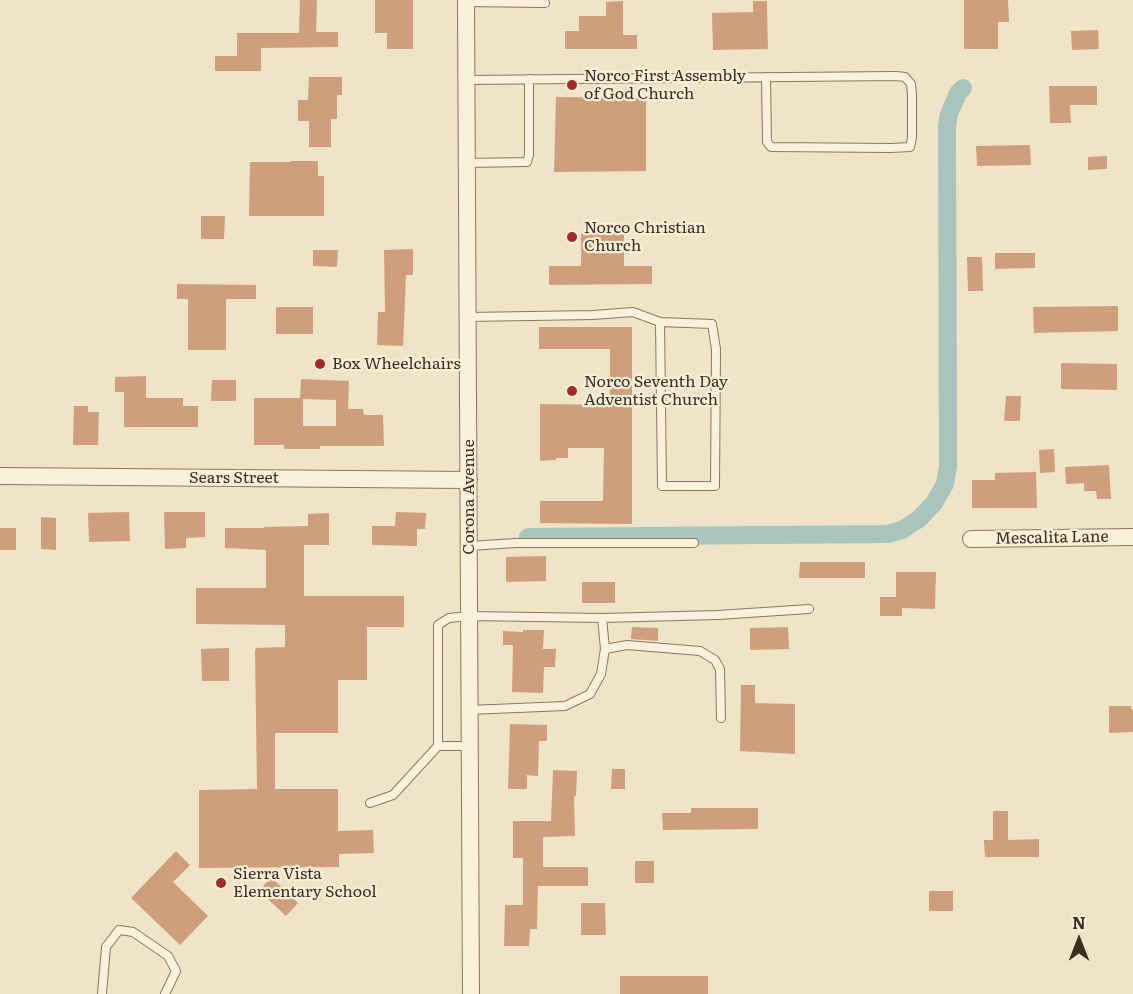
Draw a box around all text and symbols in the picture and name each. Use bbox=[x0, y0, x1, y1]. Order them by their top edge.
place label: Norco First Assembly of God Church bbox=[584, 66, 746, 104]
marker: Norco First Assembly of God Church bbox=[565, 78, 579, 92]
place label: Norco Christian Church bbox=[584, 218, 706, 256]
marker: Norco Christian Church bbox=[565, 230, 579, 244]
place label: Box Wheelchairs bbox=[332, 354, 461, 374]
marker: Box Wheelchairs bbox=[313, 357, 327, 371]
place label: Norco Seventh Day Adventist Church bbox=[584, 372, 728, 410]
marker: Norco Seventh Day Adventist Church bbox=[565, 384, 579, 398]
street label: Corona Avenue bbox=[459, 439, 479, 555]
street label: Sears Street bbox=[189, 468, 279, 488]
street label: Mescalita Lane bbox=[995, 527, 1109, 549]
place label: Sierra Vista Elementary School bbox=[233, 864, 377, 902]
marker: Sierra Vista Elementary School bbox=[214, 876, 228, 890]
north arrow bbox=[1049, 910, 1109, 970]
text: N bbox=[1072, 910, 1086, 934]

